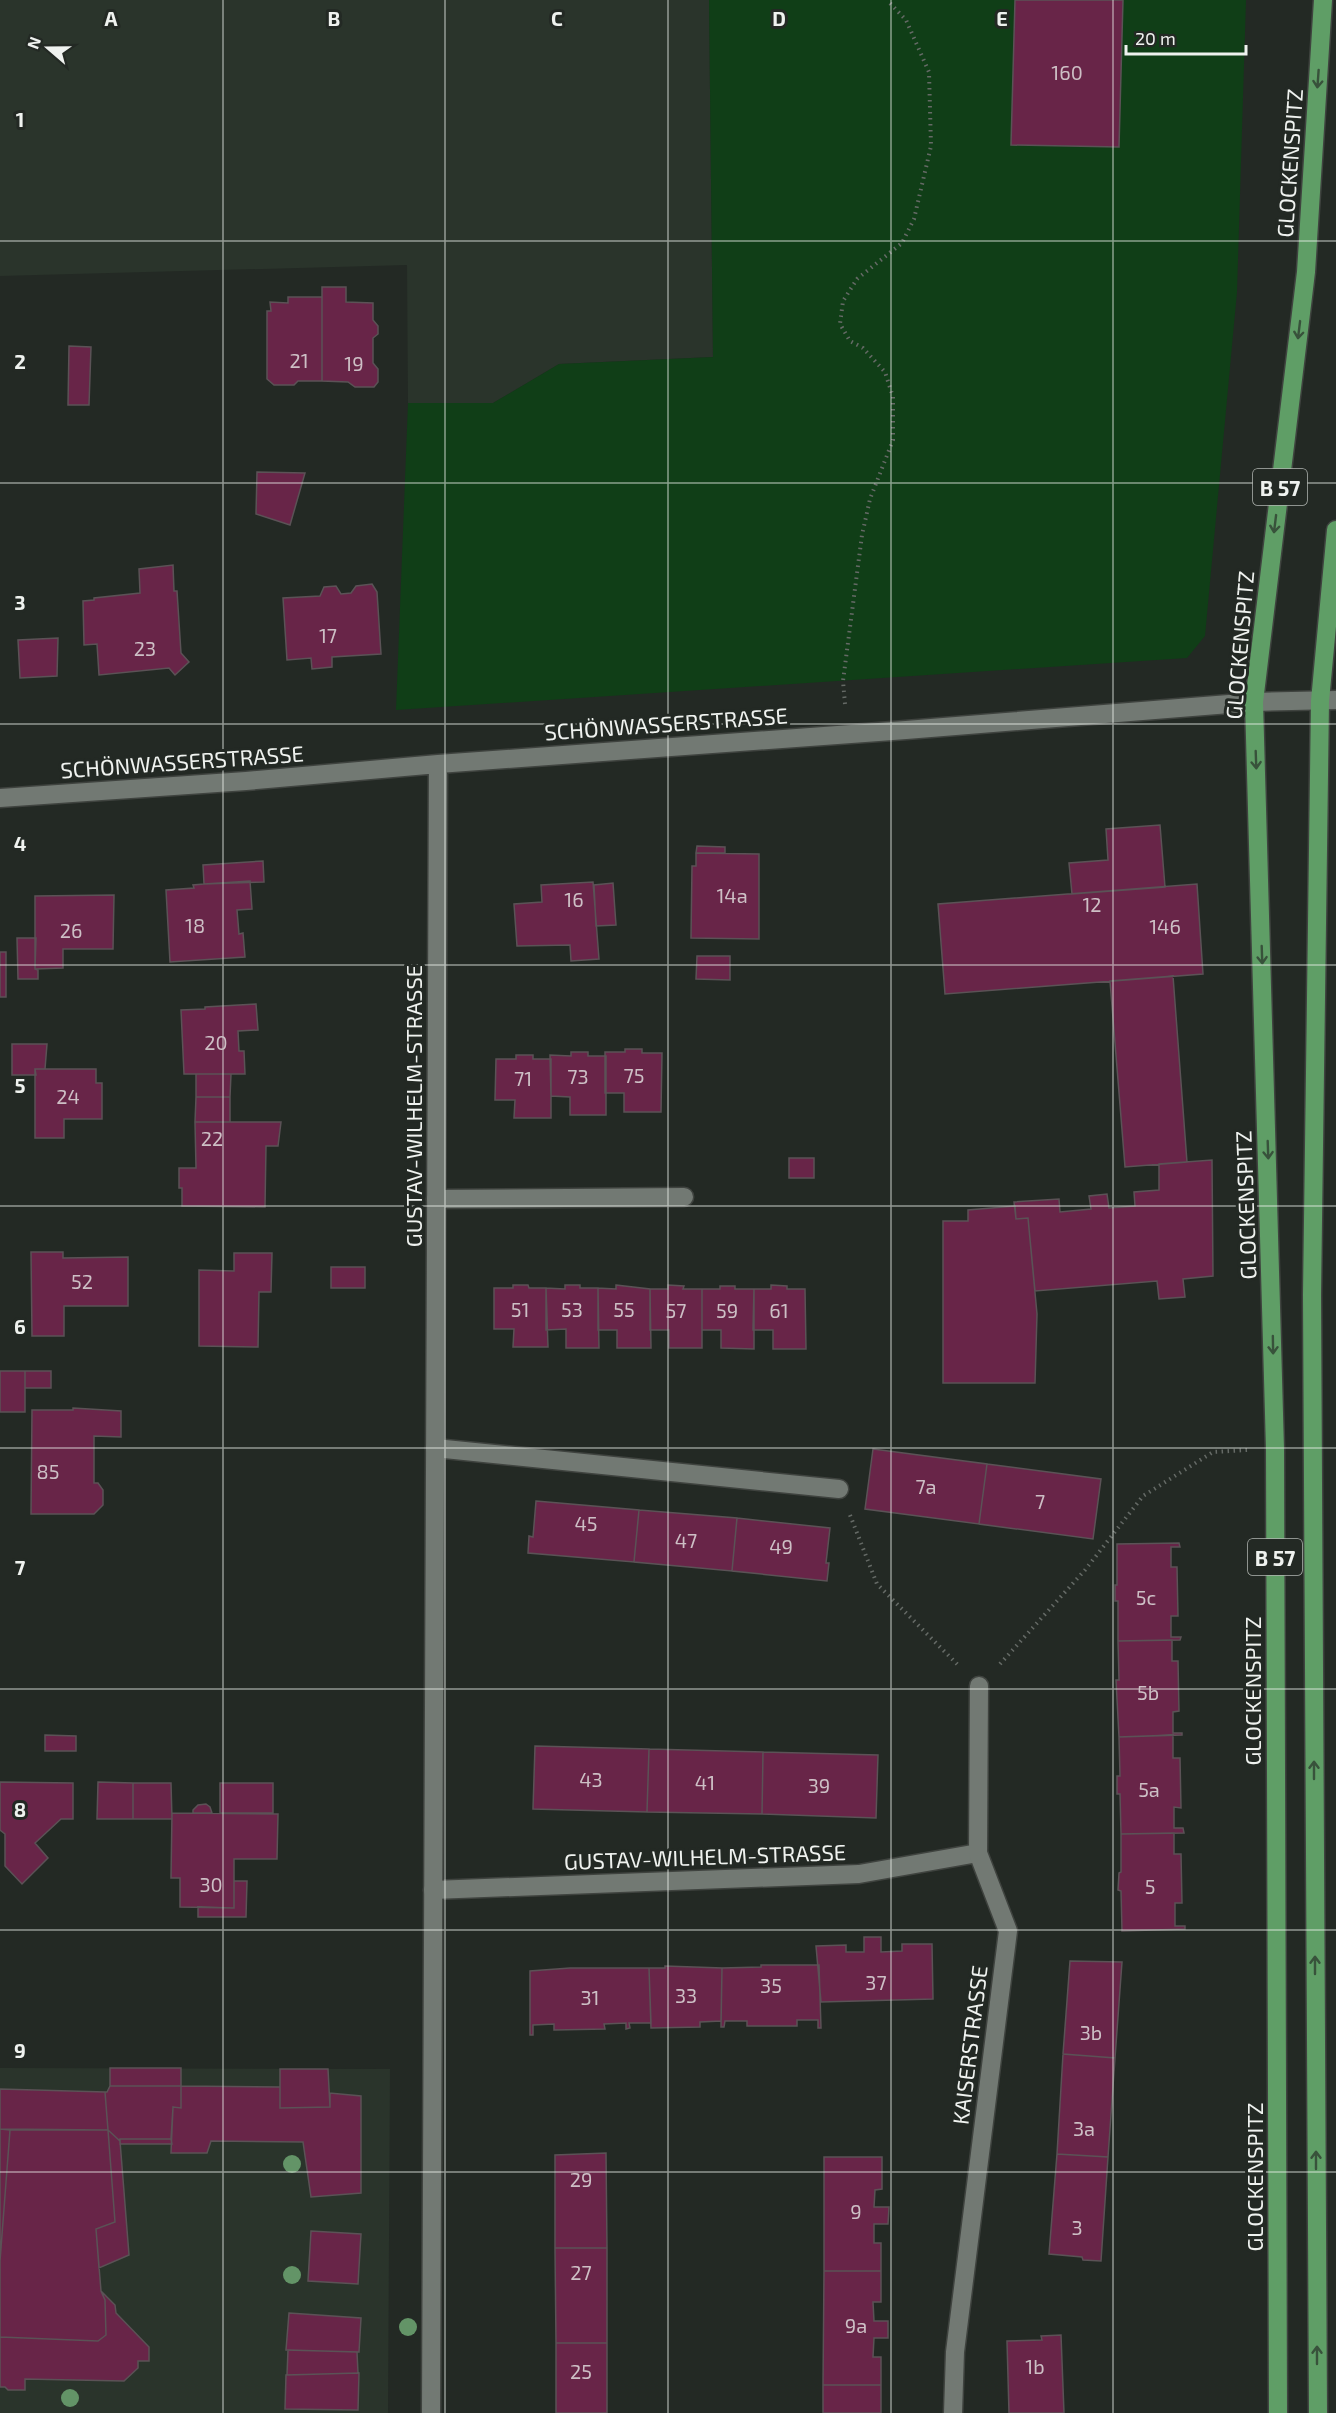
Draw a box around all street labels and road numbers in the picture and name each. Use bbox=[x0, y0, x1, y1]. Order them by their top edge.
street label: GLOCKENSPITZ bbox=[1271, 88, 1307, 238]
road number: B 57 bbox=[1253, 469, 1307, 505]
street label: GLOCKENSPITZ bbox=[1220, 570, 1258, 720]
street label: SCHÖNWASSERSTRASSE bbox=[543, 702, 789, 744]
street label: SCHÖNWASSERSTRASSE bbox=[59, 740, 305, 782]
street label: GUSTAV-WILHELM-STRASSE bbox=[400, 965, 426, 1247]
street label: GLOCKENSPITZ bbox=[1229, 1130, 1261, 1280]
road number: B 57 bbox=[1248, 1539, 1302, 1575]
street label: GLOCKENSPITZ bbox=[1239, 1616, 1265, 1766]
street label: GUSTAV-WILHELM-STRASSE bbox=[564, 1838, 846, 1874]
street label: KAISERSTRASSE bbox=[946, 1964, 992, 2126]
street label: GLOCKENSPITZ bbox=[1241, 2102, 1267, 2252]

